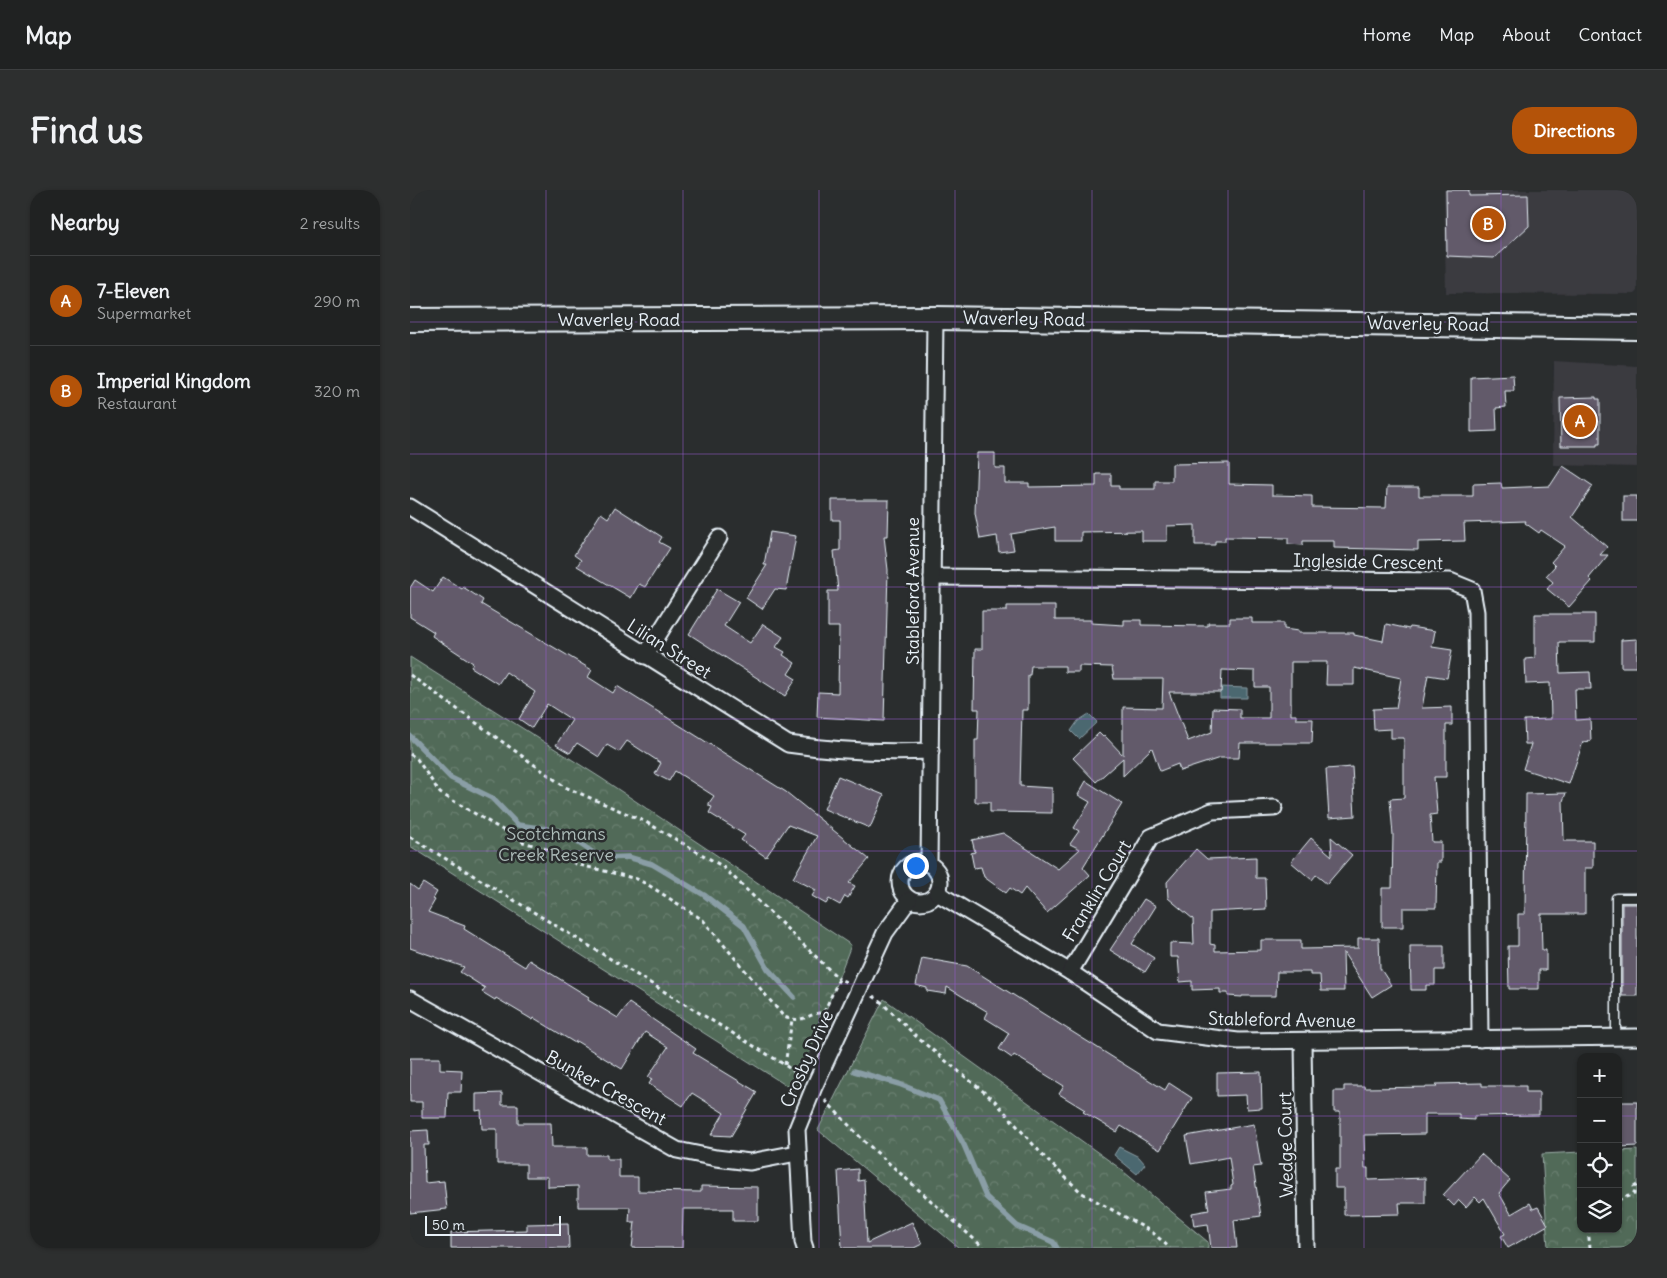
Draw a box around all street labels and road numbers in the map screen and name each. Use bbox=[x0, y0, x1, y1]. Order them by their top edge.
street label: Waverley Road bbox=[963, 306, 1086, 331]
street label: Waverley Road bbox=[558, 308, 681, 331]
street label: Waverley Road bbox=[1367, 311, 1490, 336]
street label: Stableford Avenue bbox=[901, 517, 924, 665]
street label: Ingleside Crescent bbox=[1293, 549, 1443, 574]
street label: Lilian Street bbox=[623, 614, 716, 683]
street label: Franklin Court bbox=[1057, 836, 1136, 946]
street label: Crosby Drive bbox=[775, 1007, 838, 1111]
street label: Stableford Avenue bbox=[1208, 1007, 1356, 1032]
street label: Bunker Crescent bbox=[542, 1045, 671, 1130]
street label: Wedge Court bbox=[1273, 1092, 1298, 1198]

